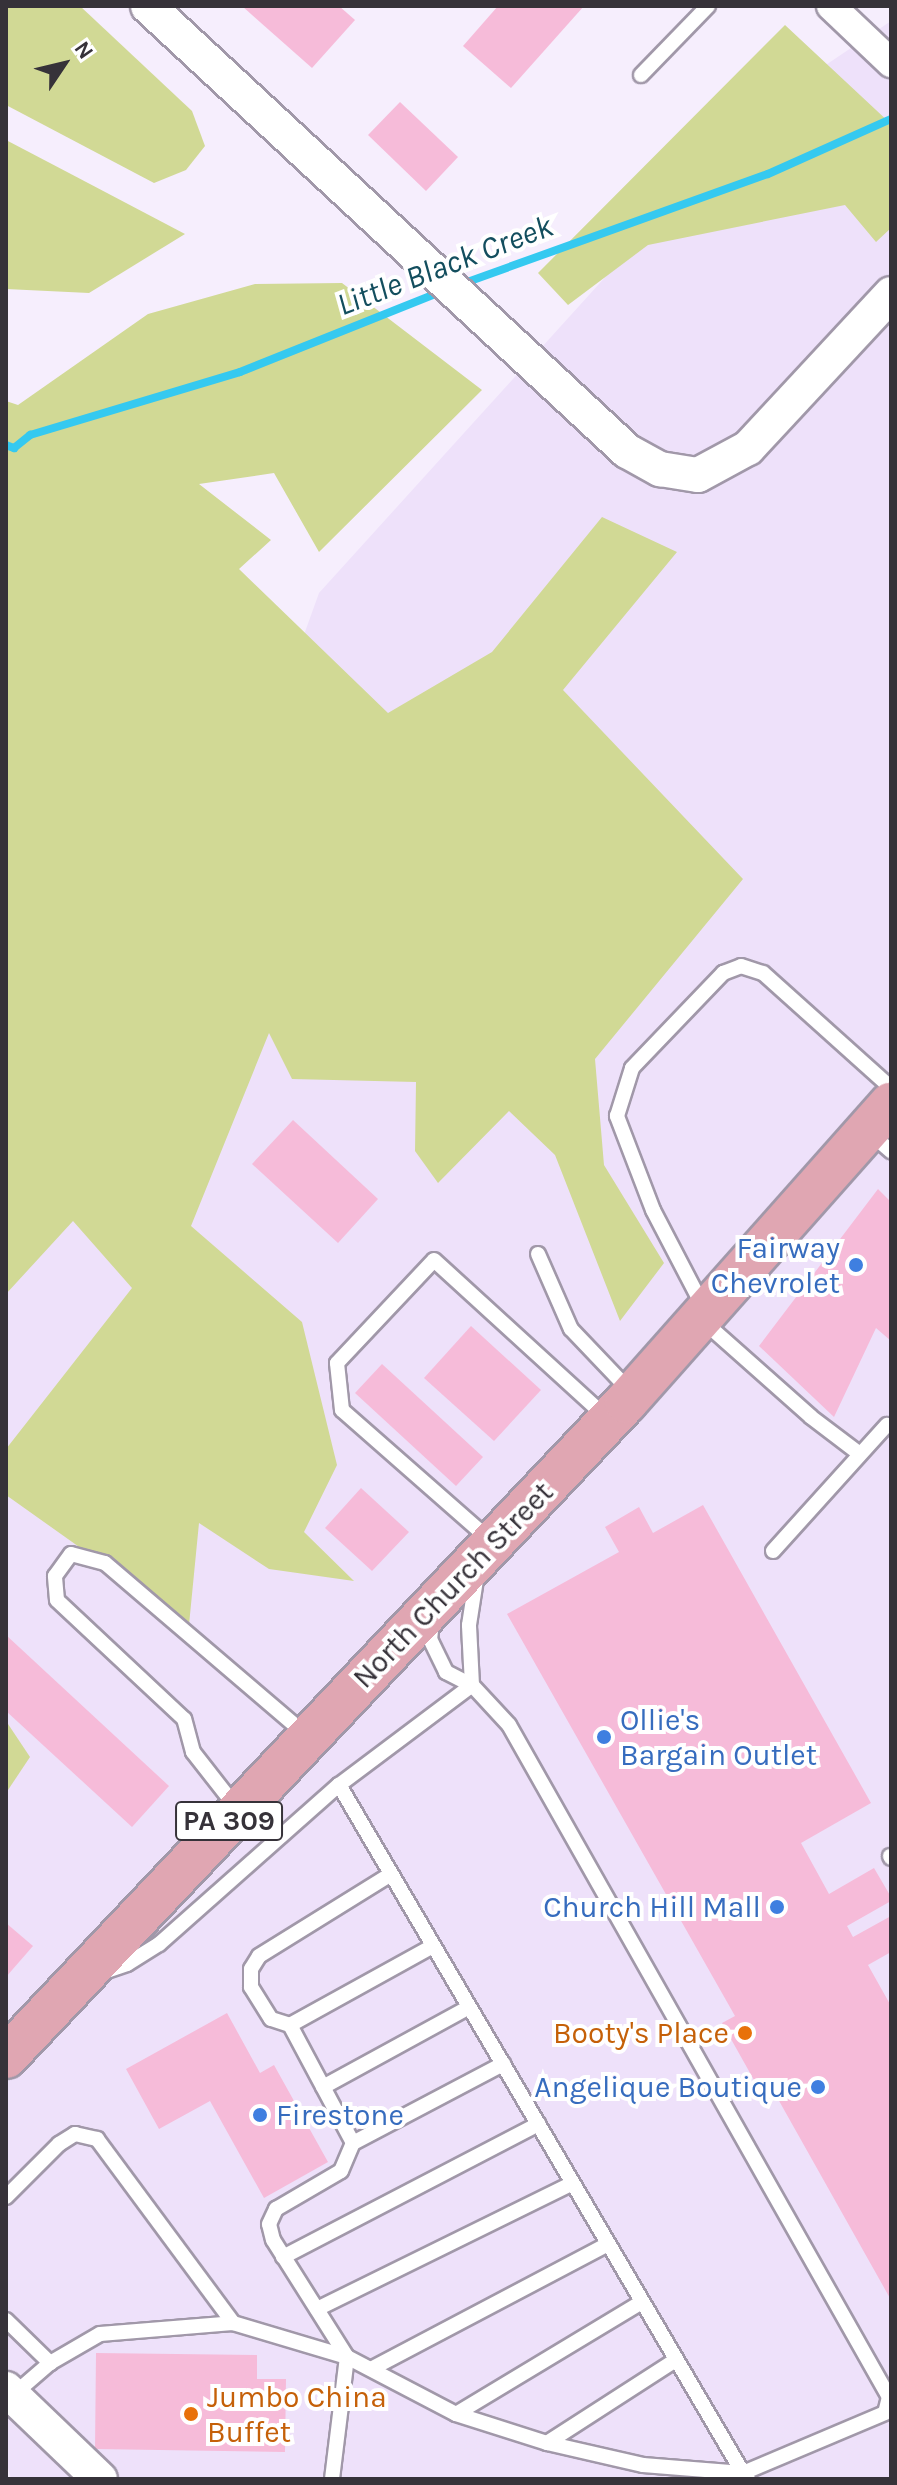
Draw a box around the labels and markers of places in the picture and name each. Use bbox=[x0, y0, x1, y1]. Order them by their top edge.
place label: Fairway Chevrolet bbox=[711, 1230, 840, 1300]
marker: Fairway Chevrolet bbox=[847, 1256, 865, 1274]
place label: Ollie's Bargain Outlet bbox=[620, 1702, 817, 1772]
marker: Ollie's Bargain Outlet bbox=[595, 1728, 613, 1746]
place label: Church Hill Mall bbox=[543, 1889, 761, 1925]
marker: Church Hill Mall bbox=[768, 1898, 786, 1916]
place label: Booty's Place bbox=[553, 2015, 729, 2051]
marker: Booty's Place bbox=[736, 2024, 754, 2042]
place label: Angelique Boutique bbox=[534, 2069, 802, 2105]
marker: Angelique Boutique bbox=[809, 2078, 827, 2096]
place label: Firestone bbox=[276, 2097, 404, 2133]
marker: Firestone bbox=[251, 2106, 269, 2124]
place label: Jumbo China Buffet bbox=[207, 2379, 387, 2450]
marker: Jumbo China Buffet bbox=[182, 2405, 200, 2423]

